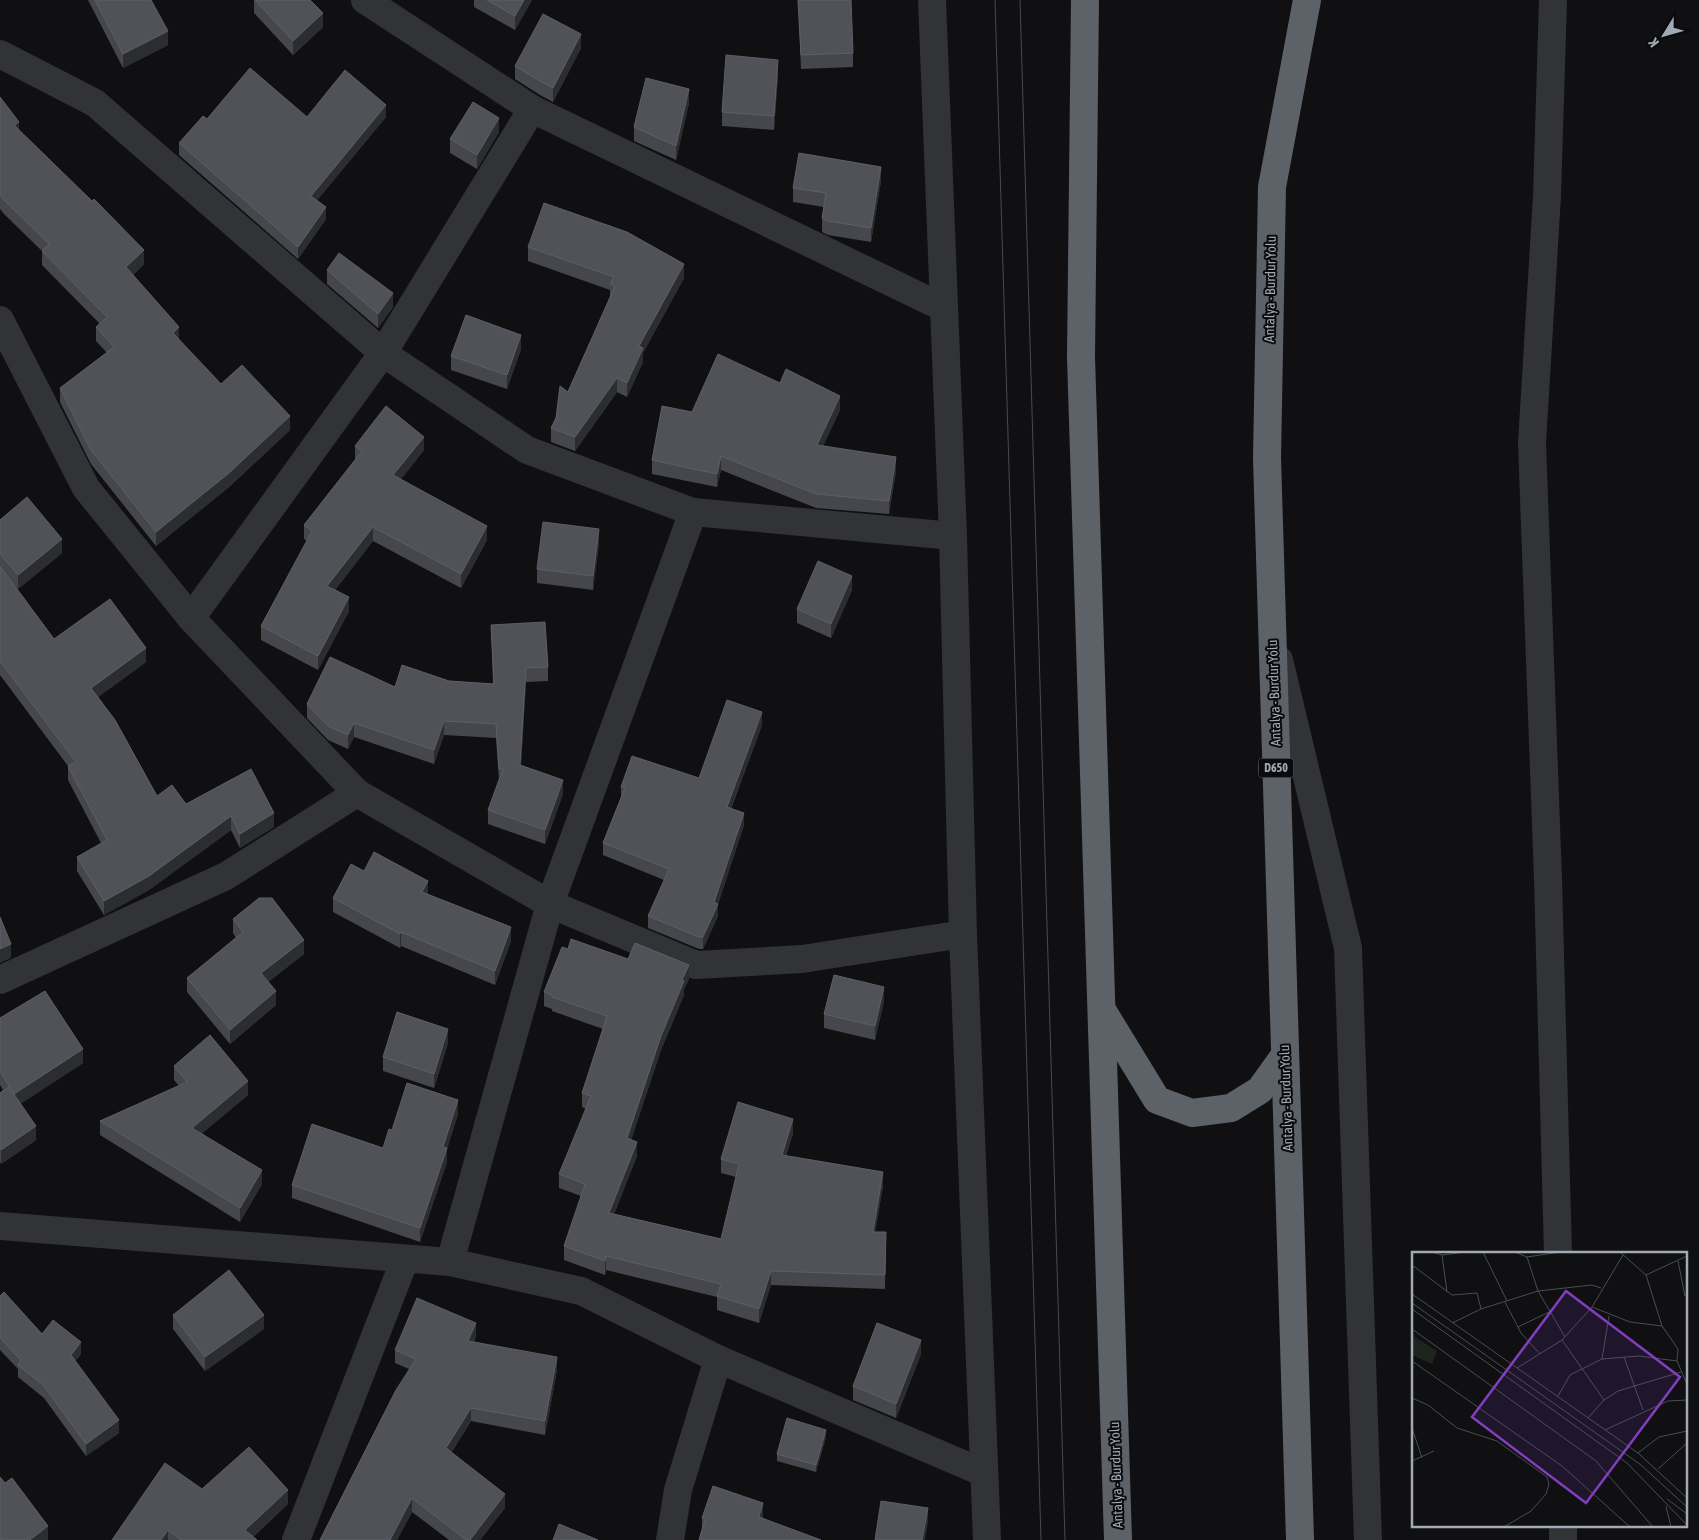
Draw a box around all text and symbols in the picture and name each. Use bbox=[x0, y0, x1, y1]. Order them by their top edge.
north arrow bbox=[1639, 10, 1689, 60]
text: K bbox=[1645, 35, 1662, 50]
street label: Antalya - Burdur Yolu bbox=[1261, 236, 1279, 342]
street label: Antalya - Burdur Yolu bbox=[1264, 639, 1284, 747]
road number: D650 bbox=[1258, 758, 1294, 778]
street label: Antalya - Burdur Yolu bbox=[1276, 1044, 1296, 1152]
inset map bbox=[1412, 1252, 1686, 1528]
street label: Antalya - Burdur Yolu bbox=[1106, 1421, 1126, 1529]

